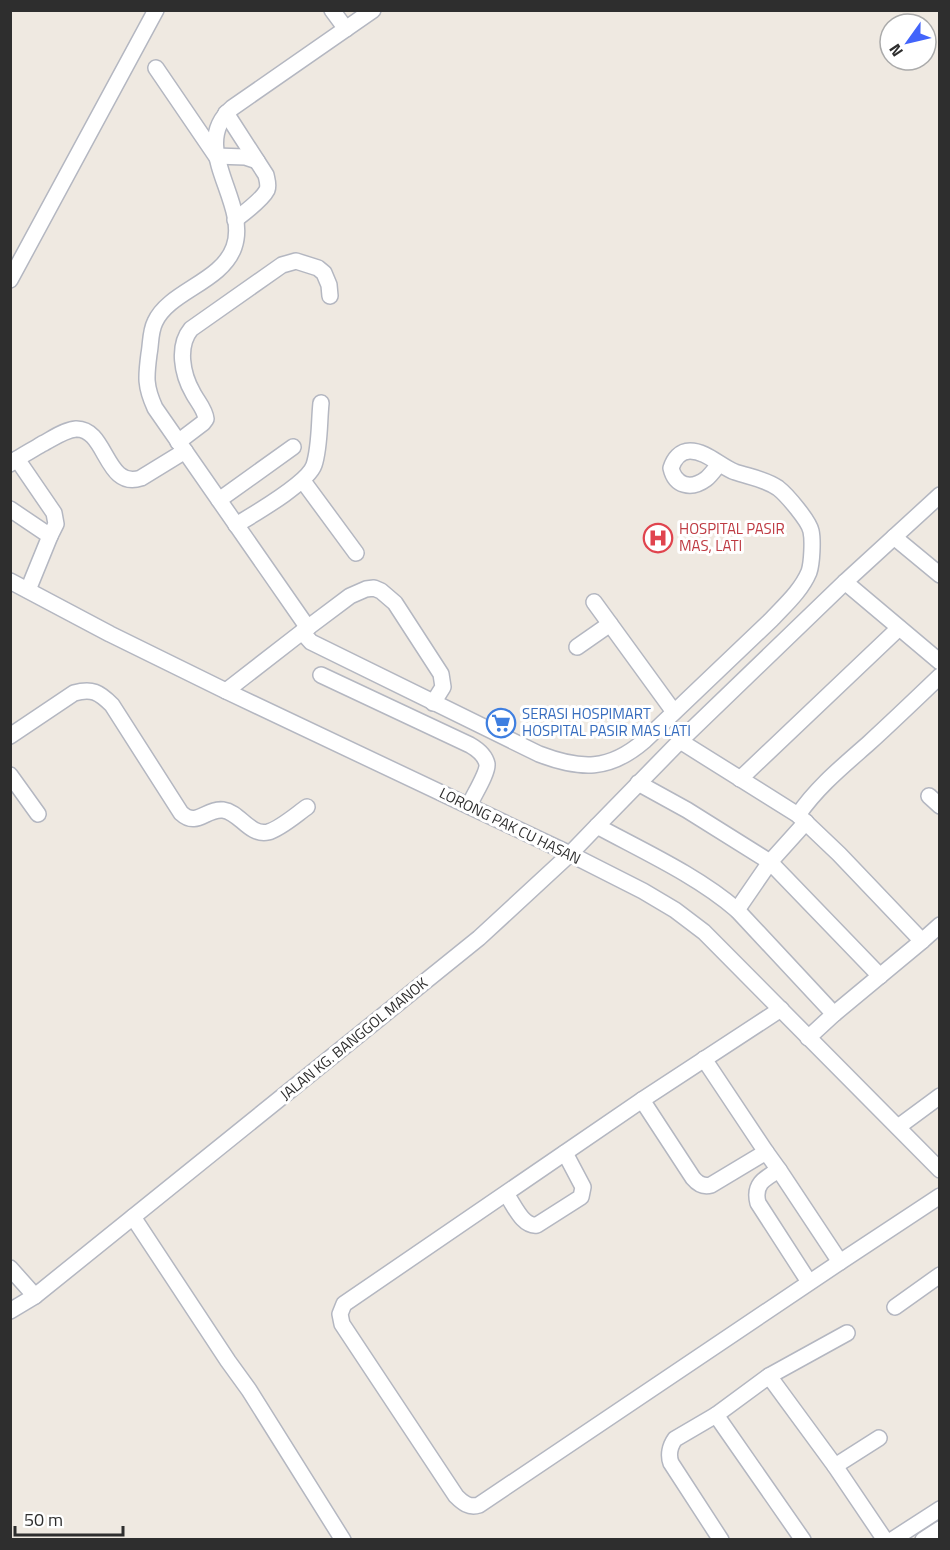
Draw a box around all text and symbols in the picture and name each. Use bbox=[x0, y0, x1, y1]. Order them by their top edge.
north arrow bbox=[878, 12, 938, 72]
text: N bbox=[883, 39, 909, 62]
place label: HOSPITAL PASIR MAS, LATI bbox=[679, 517, 785, 557]
hospital icon: HOSPITAL PASIR MAS, LATI bbox=[642, 522, 674, 554]
place label: SERASI HOSPIMART HOSPITAL PASIR MAS LATI bbox=[522, 702, 691, 742]
supermarket icon: SERASI HOSPIMART HOSPITAL PASIR MAS LATI bbox=[485, 707, 517, 739]
street label: LORONG PAK CU HASAN bbox=[436, 781, 585, 870]
street label: JALAN KG. BANGGOL MANOK bbox=[275, 971, 433, 1105]
scale bar bbox=[15, 1499, 123, 1537]
text: 50 m bbox=[24, 1506, 63, 1533]

